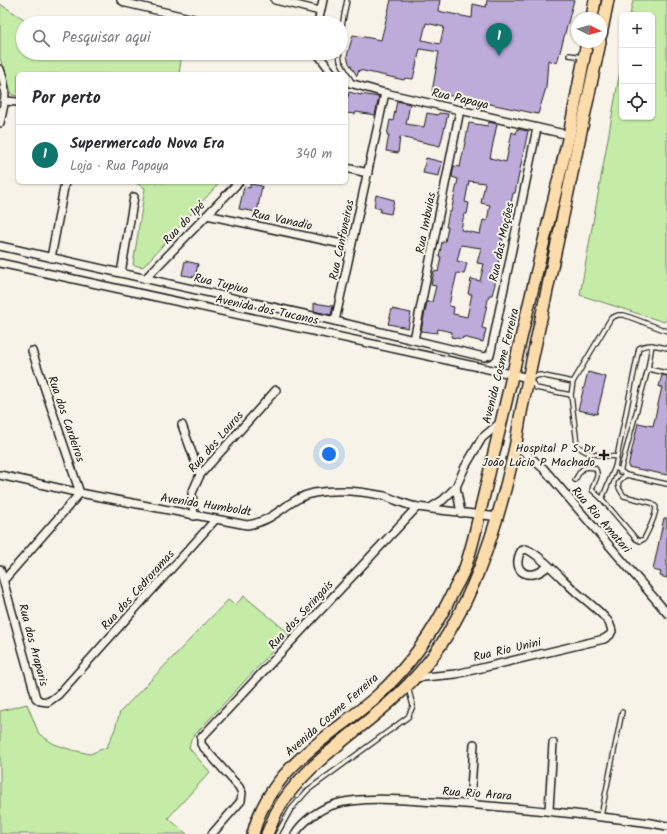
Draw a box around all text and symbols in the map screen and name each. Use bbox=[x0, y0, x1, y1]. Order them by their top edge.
north arrow bbox=[571, 12, 607, 48]
map controls bbox=[619, 12, 655, 120]
button: + bbox=[619, 12, 655, 48]
search box bbox=[16, 16, 348, 60]
pin: 1 bbox=[486, 23, 512, 56]
text: Pesquisar aqui bbox=[62, 26, 151, 50]
icon: search bbox=[30, 27, 52, 49]
button: − bbox=[619, 48, 655, 84]
street label: Rua Papaya bbox=[430, 83, 491, 115]
button: locate bbox=[619, 84, 655, 120]
text: Por perto bbox=[32, 85, 101, 112]
text: Supermercado Nova Era bbox=[70, 132, 225, 156]
text: 1 bbox=[43, 144, 47, 165]
text: 340 m bbox=[295, 144, 332, 165]
text: Loja · Rua Papaya bbox=[70, 156, 169, 177]
street label: Rua Imbuias bbox=[411, 191, 441, 255]
street label: Rua do Ipé bbox=[158, 196, 210, 249]
street label: Rua Canfoneiras bbox=[324, 198, 360, 282]
street label: Rua das Moções bbox=[484, 200, 520, 284]
street label: Rua Vanadio bbox=[250, 204, 314, 236]
street label: Rua Tupiua bbox=[192, 269, 250, 300]
street label: Avenida dos Tucanos bbox=[214, 290, 320, 330]
street label: Avenida Cosme Ferreira bbox=[477, 306, 525, 426]
street label: Rua dos Cardeiros bbox=[42, 373, 90, 465]
street label: Rua dos Louros bbox=[184, 407, 248, 477]
place label: Hospital P S Dr João Lúcio P Machado bbox=[482, 439, 596, 472]
your location bbox=[319, 444, 339, 464]
marker: Hospital P S Dr João Lúcio P Machado bbox=[598, 449, 610, 461]
street label: Rua Rio Amatari bbox=[567, 482, 636, 558]
street label: Avenida Humboldt bbox=[159, 488, 253, 522]
street label: Rua dos Cedroramas bbox=[97, 546, 179, 634]
street label: Rua dos Seringais bbox=[264, 576, 338, 654]
street label: Rua dos Araparis bbox=[13, 602, 53, 688]
street label: Rua Rio Unini bbox=[471, 633, 544, 667]
street label: Avenida Cosme Ferreira bbox=[281, 669, 383, 761]
street label: Rua Rio Arara bbox=[442, 782, 513, 806]

